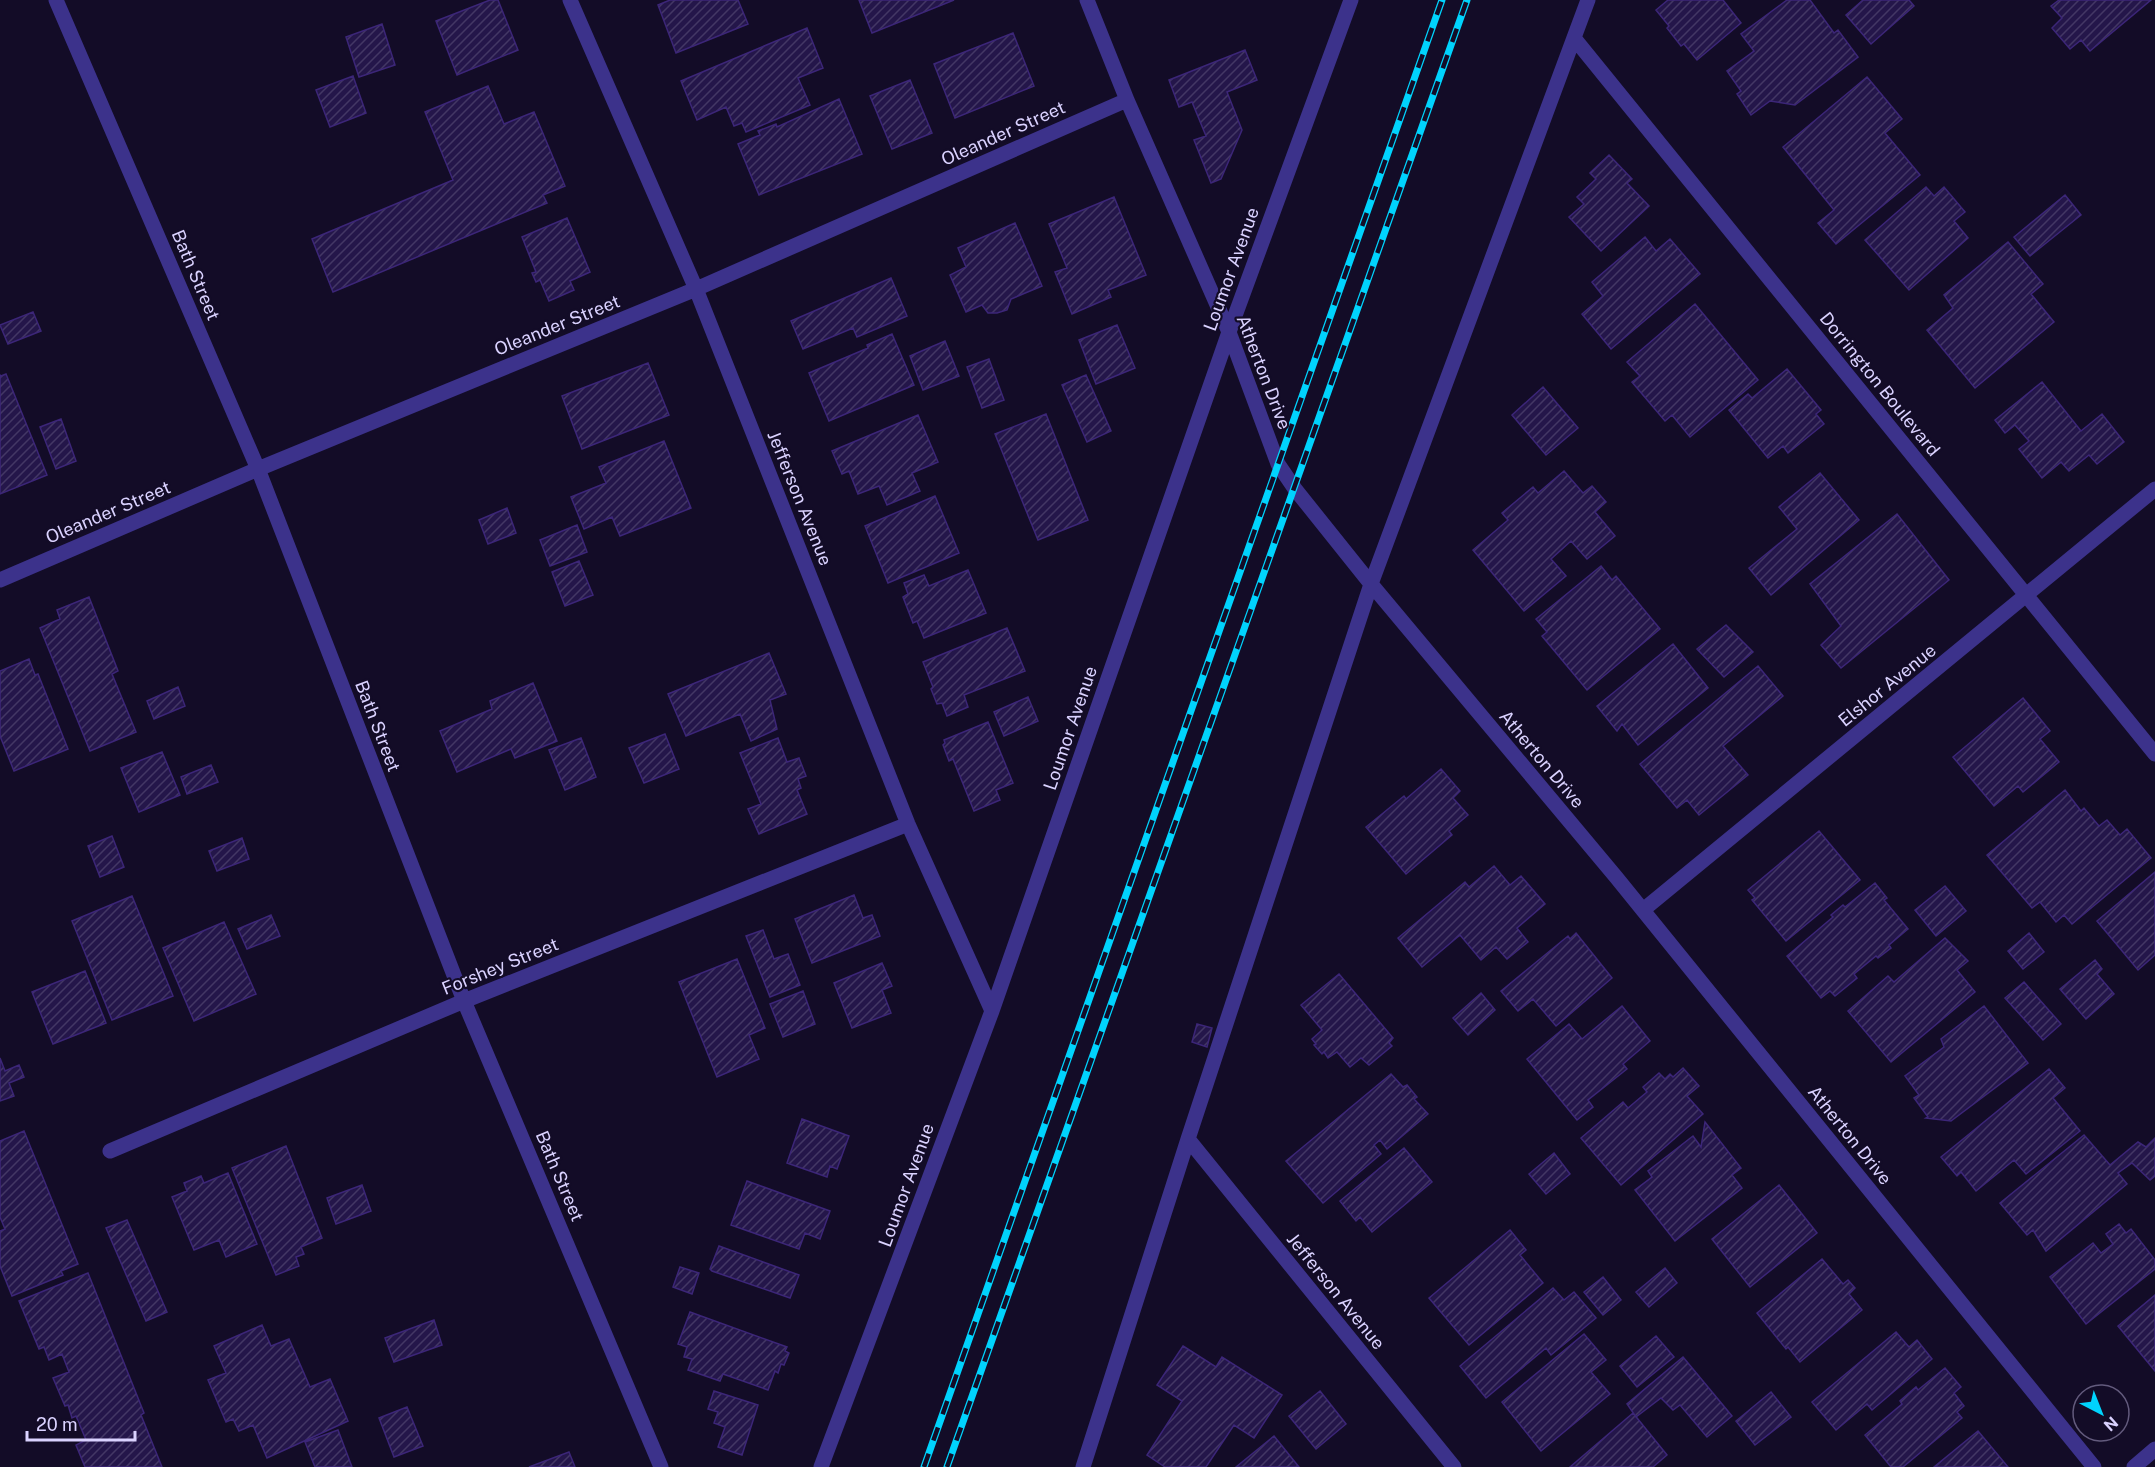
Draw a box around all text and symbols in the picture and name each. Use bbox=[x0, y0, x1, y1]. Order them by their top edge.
street label: Oleander Street bbox=[938, 96, 1068, 170]
street label: Loumor Avenue bbox=[1199, 204, 1263, 334]
street label: Bath Street bbox=[168, 227, 224, 323]
street label: Oleander Street bbox=[491, 290, 623, 360]
street label: Dorrington Boulevard bbox=[1816, 308, 1944, 460]
street label: Atherton Drive bbox=[1233, 312, 1295, 432]
street label: Jefferson Avenue bbox=[763, 428, 837, 568]
street label: Oleander Street bbox=[42, 476, 174, 548]
street label: Elshor Avenue bbox=[1834, 639, 1940, 731]
street label: Loumor Avenue bbox=[1039, 663, 1101, 793]
street label: Bath Street bbox=[351, 677, 405, 775]
street label: Atherton Drive bbox=[1495, 706, 1589, 812]
street label: Forshey Street bbox=[439, 933, 561, 999]
street label: Atherton Drive bbox=[1804, 1081, 1896, 1189]
street label: Loumor Avenue bbox=[874, 1120, 938, 1250]
street label: Bath Street bbox=[532, 1128, 588, 1224]
street label: Jefferson Avenue bbox=[1283, 1229, 1389, 1353]
north arrow bbox=[2071, 1383, 2131, 1443]
scale bar bbox=[27, 1404, 135, 1442]
text: N bbox=[2100, 1413, 2122, 1435]
text: 20 m bbox=[36, 1414, 78, 1435]

